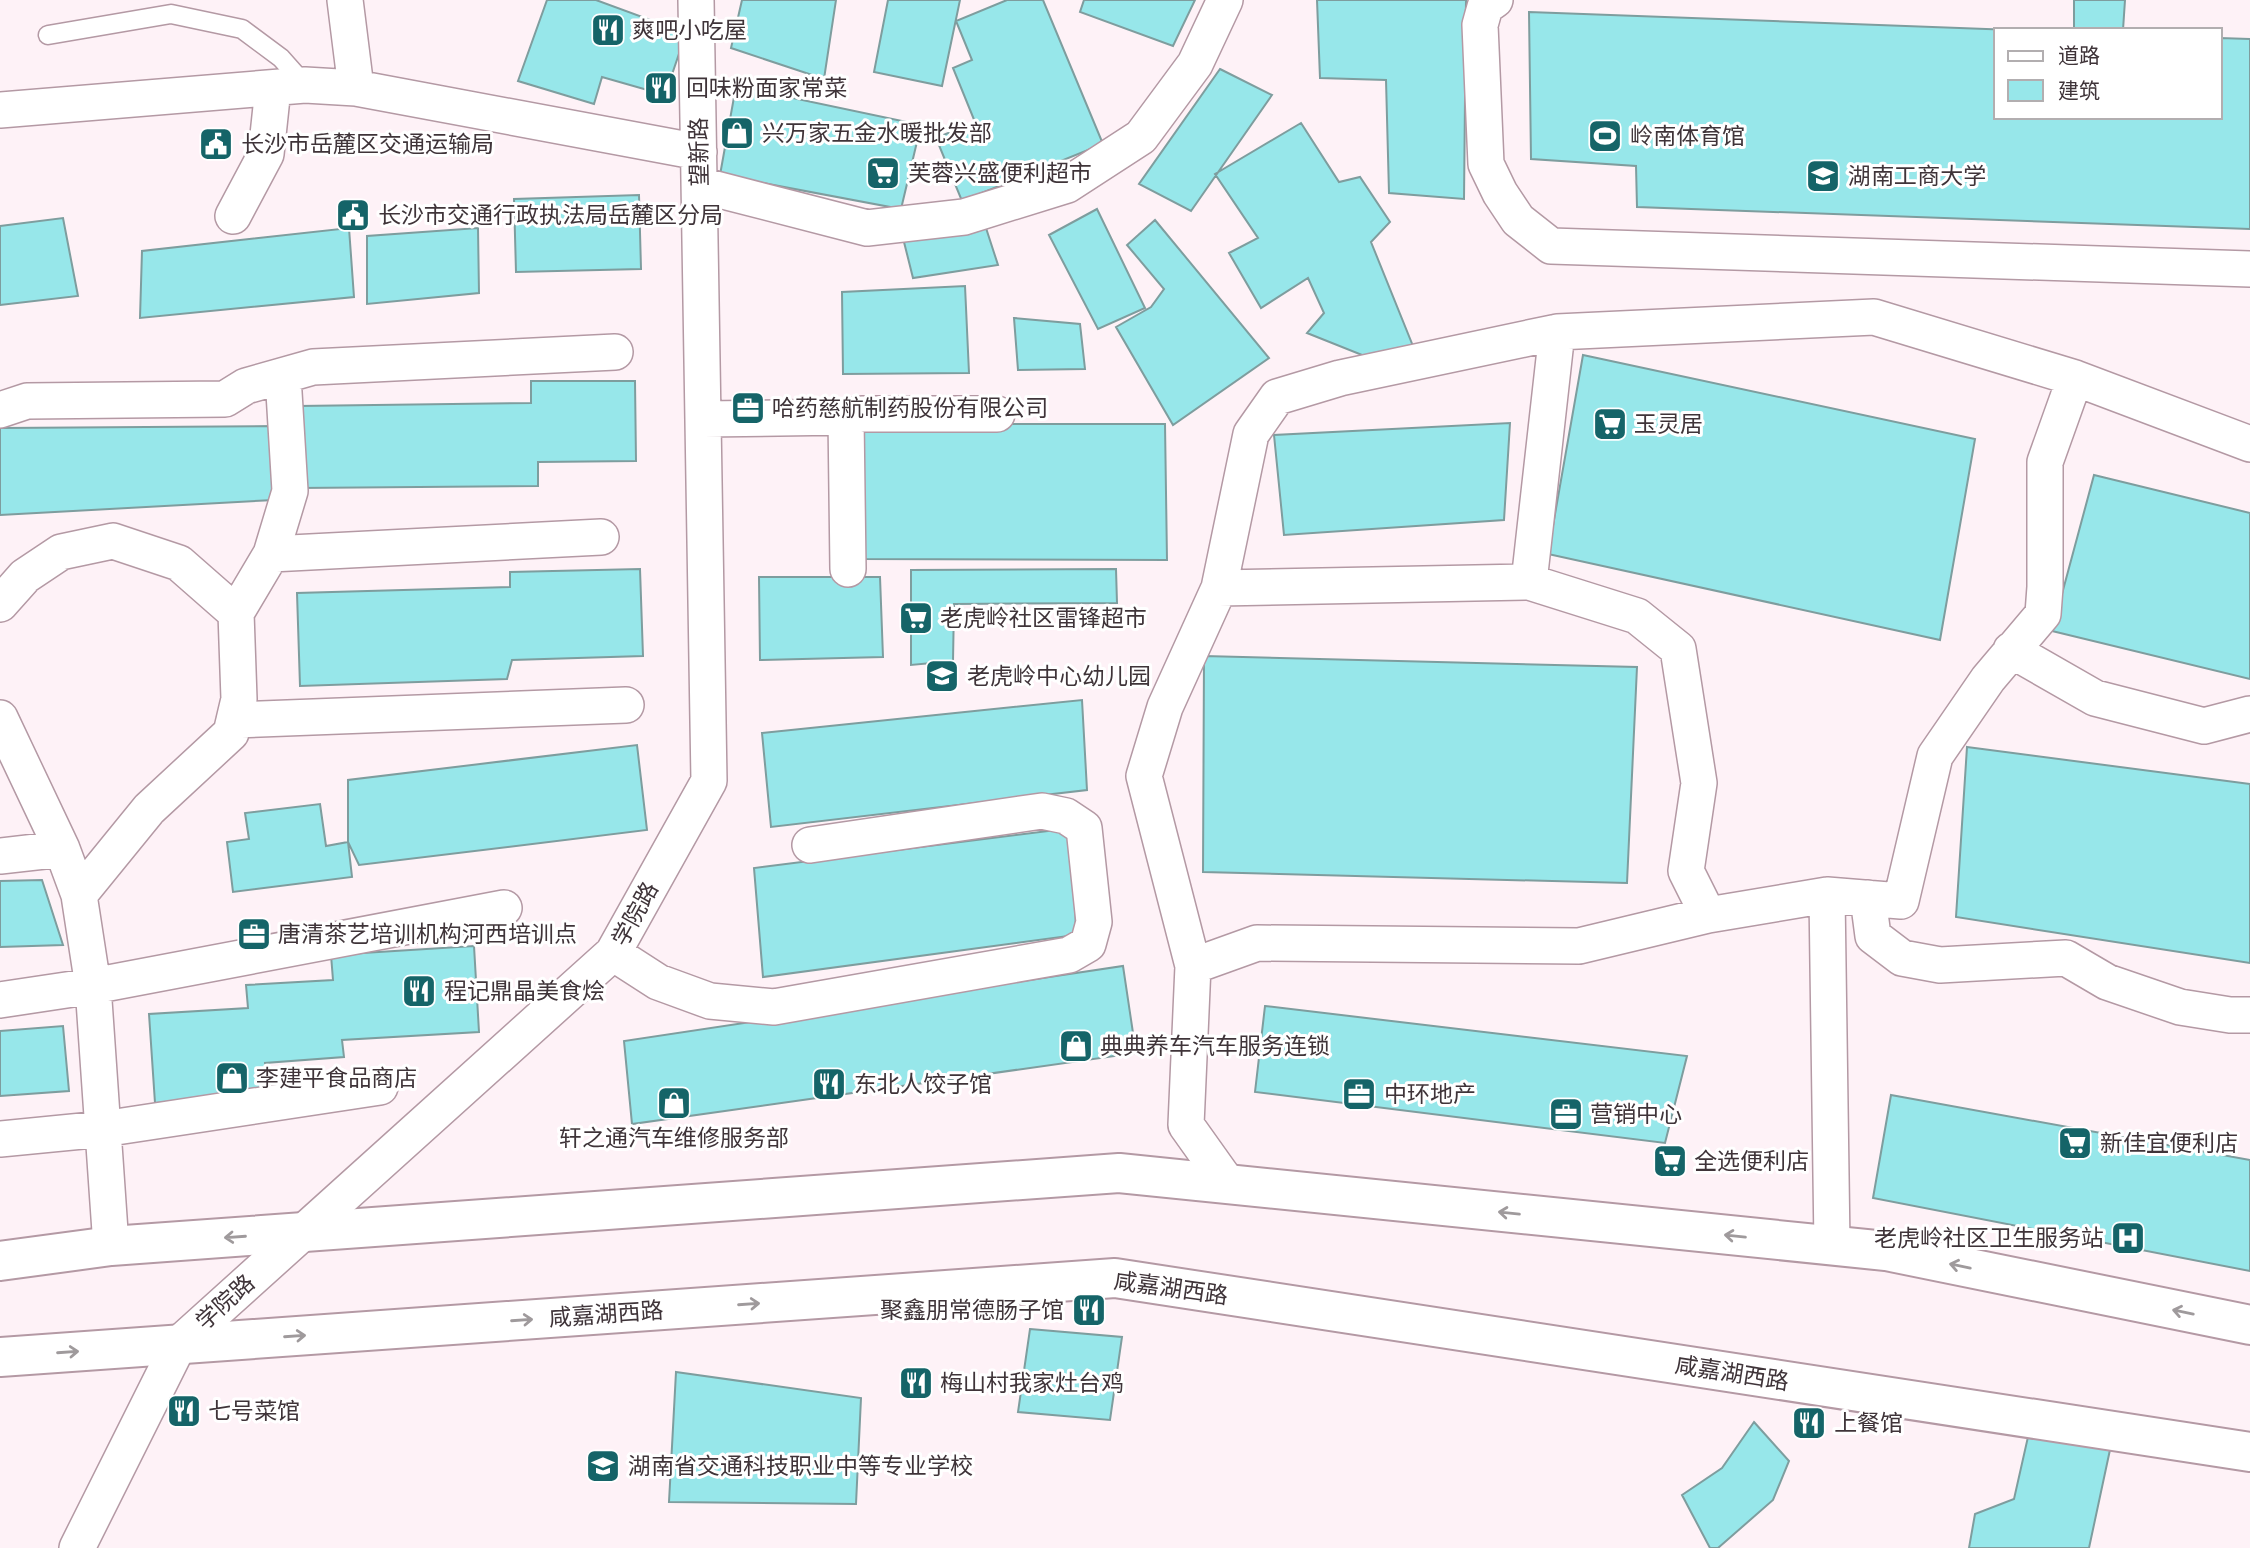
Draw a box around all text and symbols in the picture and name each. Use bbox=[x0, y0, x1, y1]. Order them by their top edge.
restaurant icon: 爽吧小吃屋 bbox=[589, 11, 627, 49]
place label: 爽吧小吃屋 bbox=[632, 15, 747, 43]
legend bbox=[1994, 28, 2222, 119]
text: 道路 bbox=[2058, 42, 2100, 67]
restaurant icon: 回味粉面家常菜 bbox=[642, 69, 680, 107]
place label: 回味粉面家常菜 bbox=[686, 73, 847, 101]
text: 建筑 bbox=[2058, 77, 2100, 102]
shop icon: 兴万家五金水暖批发部 bbox=[718, 114, 756, 152]
street label: 望新路 bbox=[683, 117, 713, 187]
sports icon: 岭南体育馆 bbox=[1586, 117, 1624, 155]
place label: 兴万家五金水暖批发部 bbox=[762, 118, 992, 146]
place label: 岭南体育馆 bbox=[1630, 121, 1745, 149]
public building icon: 长沙市岳麓区交通运输局 bbox=[197, 125, 235, 163]
place label: 长沙市岳麓区交通运输局 bbox=[241, 129, 494, 157]
supermarket icon: 芙蓉兴盛便利超市 bbox=[864, 154, 902, 192]
school or university icon: 湖南工商大学 bbox=[1804, 157, 1842, 195]
place label: 芙蓉兴盛便利超市 bbox=[908, 158, 1092, 186]
place label: 湖南工商大学 bbox=[1848, 161, 1986, 189]
public building icon: 长沙市交通行政执法局岳麓区分局 bbox=[334, 196, 372, 234]
place label: 长沙市交通行政执法局岳麓区分局 bbox=[378, 200, 723, 228]
office icon: 哈药慈航制药股份有限公司 bbox=[729, 389, 767, 427]
place label: 哈药慈航制药股份有限公司 bbox=[772, 393, 1048, 421]
supermarket icon: 玉灵居 bbox=[1591, 405, 1629, 443]
place label: 玉灵居 bbox=[1634, 409, 1703, 437]
supermarket icon: 老虎岭社区雷锋超市 bbox=[897, 599, 935, 637]
place label: 老虎岭社区雷锋超市 bbox=[940, 603, 1147, 631]
school or university icon: 老虎岭中心幼儿园 bbox=[923, 657, 961, 695]
place label: 老虎岭中心幼儿园 bbox=[967, 661, 1151, 689]
street label: 学院路 bbox=[605, 877, 663, 950]
office icon: 唐清茶艺培训机构河西培训点 bbox=[235, 915, 273, 953]
place label: 唐清茶艺培训机构河西培训点 bbox=[278, 919, 577, 947]
restaurant icon: 程记鼎晶美食烩 bbox=[400, 972, 438, 1010]
place label: 程记鼎晶美食烩 bbox=[444, 976, 605, 1004]
shop icon: 典典养车汽车服务连锁 bbox=[1057, 1027, 1095, 1065]
place label: 典典养车汽车服务连锁 bbox=[1100, 1031, 1330, 1059]
shop icon: 李建平食品商店 bbox=[213, 1059, 251, 1097]
place label: 李建平食品商店 bbox=[256, 1063, 417, 1091]
restaurant icon: 东北人饺子馆 bbox=[810, 1065, 848, 1103]
place label: 东北人饺子馆 bbox=[854, 1069, 992, 1097]
office icon: 中环地产 bbox=[1340, 1075, 1378, 1113]
place label: 中环地产 bbox=[1384, 1079, 1476, 1107]
shop icon: 轩之通汽车维修服务部 bbox=[655, 1084, 693, 1122]
office icon: 营销中心 bbox=[1547, 1095, 1585, 1133]
place label: 营销中心 bbox=[1590, 1099, 1682, 1127]
place label: 轩之通汽车维修服务部 bbox=[559, 1123, 789, 1151]
supermarket icon: 新佳宜便利店 bbox=[2056, 1124, 2094, 1162]
place label: 新佳宜便利店 bbox=[2100, 1128, 2238, 1156]
supermarket icon: 全选便利店 bbox=[1651, 1142, 1689, 1180]
place label: 全选便利店 bbox=[1694, 1146, 1809, 1174]
one-way arrow bbox=[1498, 1206, 1521, 1219]
hospital icon: 老虎岭社区卫生服务站 bbox=[2109, 1219, 2147, 1257]
place label: 老虎岭社区卫生服务站 bbox=[1874, 1223, 2104, 1251]
one-way arrow bbox=[1724, 1229, 1747, 1242]
one-way arrow bbox=[224, 1231, 247, 1244]
one-way arrow bbox=[1949, 1259, 1972, 1273]
street label: 咸嘉湖西路 bbox=[1112, 1265, 1230, 1309]
street label: 学院路 bbox=[189, 1268, 259, 1335]
restaurant icon: 聚鑫朋常德肠子馆 bbox=[1070, 1291, 1108, 1329]
street label: 咸嘉湖西路 bbox=[548, 1295, 664, 1331]
place label: 聚鑫朋常德肠子馆 bbox=[880, 1295, 1064, 1323]
one-way arrow bbox=[737, 1297, 760, 1310]
one-way arrow bbox=[2172, 1304, 2195, 1318]
one-way arrow bbox=[510, 1313, 533, 1326]
one-way arrow bbox=[283, 1329, 306, 1342]
one-way arrow bbox=[56, 1345, 79, 1358]
street label: 咸嘉湖西路 bbox=[1673, 1349, 1791, 1395]
restaurant icon: 梅山村我家灶台鸡 bbox=[897, 1364, 935, 1402]
place label: 梅山村我家灶台鸡 bbox=[940, 1368, 1124, 1396]
restaurant icon: 七号菜馆 bbox=[165, 1392, 203, 1430]
place label: 七号菜馆 bbox=[208, 1396, 300, 1424]
restaurant icon: 上餐馆 bbox=[1790, 1404, 1828, 1442]
place label: 上餐馆 bbox=[1834, 1408, 1903, 1436]
school or university icon: 湖南省交通科技职业中等专业学校 bbox=[584, 1447, 622, 1485]
place label: 湖南省交通科技职业中等专业学校 bbox=[628, 1451, 973, 1479]

